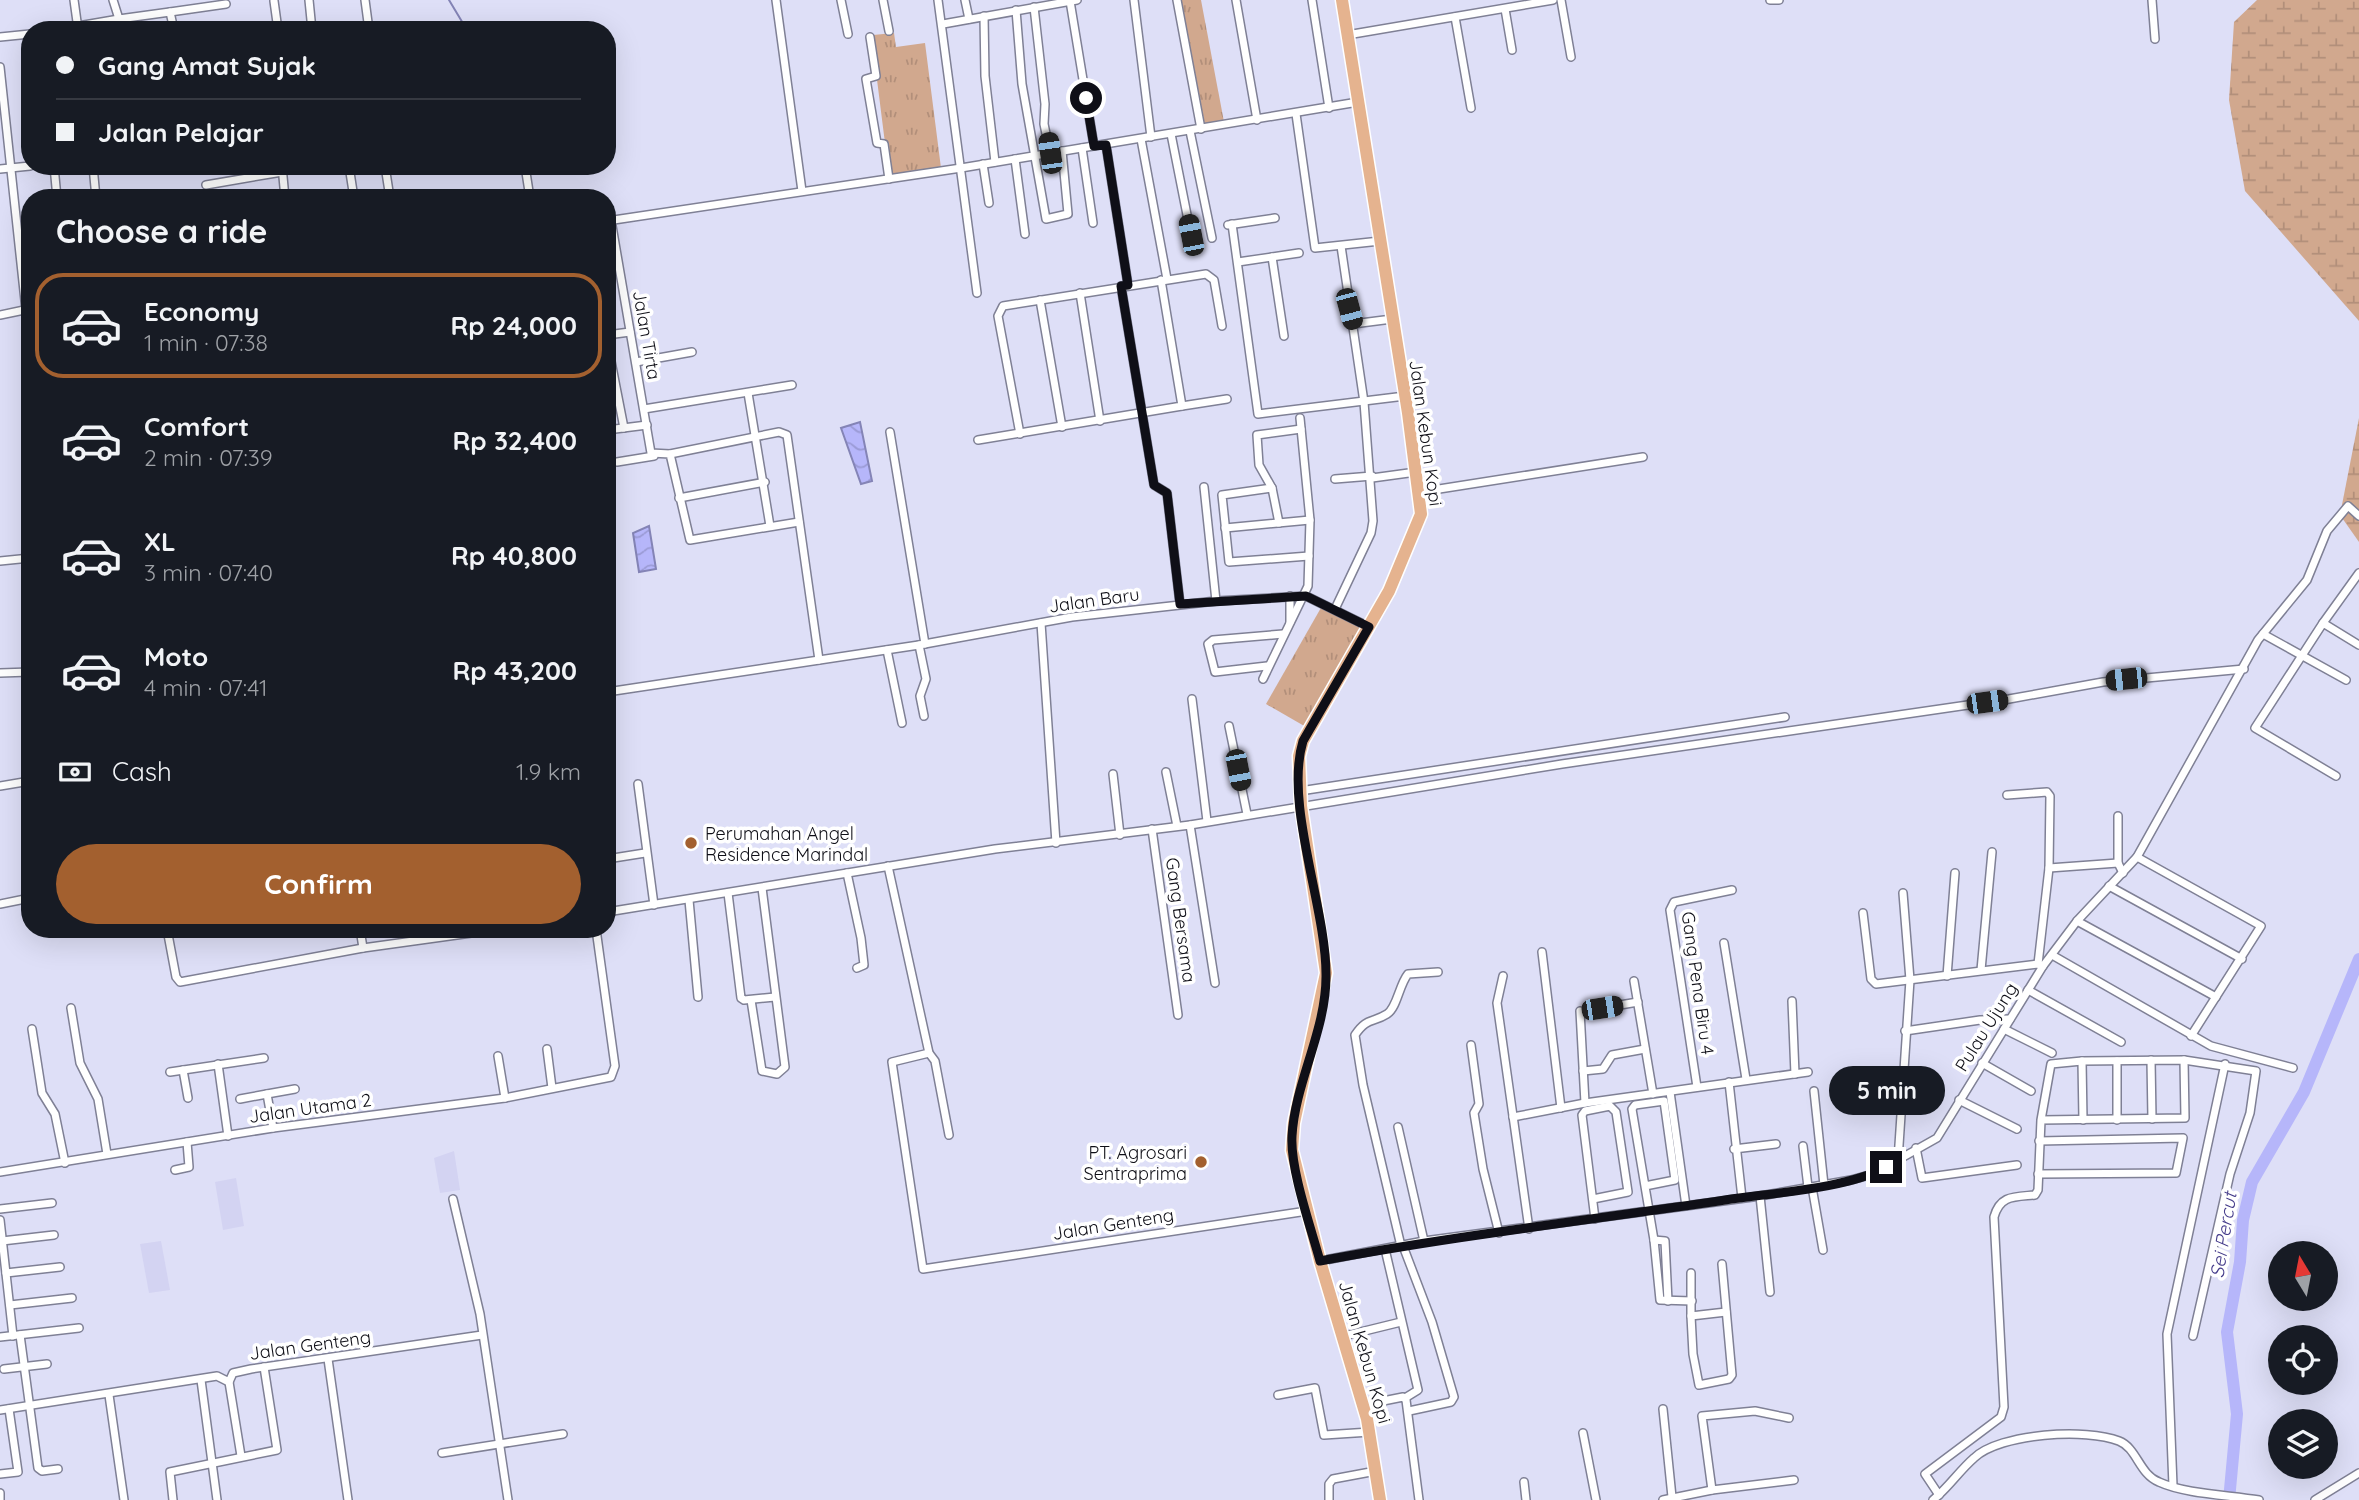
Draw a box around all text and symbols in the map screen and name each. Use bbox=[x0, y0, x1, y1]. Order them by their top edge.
text: Gang Amat Sujak bbox=[98, 49, 316, 82]
route start bbox=[1070, 82, 1102, 114]
text: Jalan Pelajar bbox=[98, 116, 264, 149]
car bbox=[1037, 131, 1064, 175]
text: Choose a ride bbox=[56, 211, 268, 251]
car bbox=[1177, 212, 1206, 258]
car bbox=[1334, 286, 1365, 332]
street label: Jalan Tirta bbox=[628, 289, 666, 381]
icon: car bbox=[60, 294, 123, 357]
text: Economy bbox=[144, 295, 259, 328]
text: Rp 24,000 bbox=[450, 309, 577, 342]
text: 1 min · 07:38 bbox=[144, 328, 268, 357]
street label: Jalan Kebun Kopi bbox=[1404, 358, 1448, 508]
icon: car bbox=[60, 409, 123, 472]
text: Comfort bbox=[144, 410, 249, 443]
text: Rp 32,400 bbox=[452, 424, 577, 457]
text: 2 min · 07:39 bbox=[144, 443, 273, 472]
icon: car bbox=[60, 524, 123, 587]
text: XL bbox=[144, 525, 176, 558]
text: Rp 40,800 bbox=[451, 539, 577, 572]
text: 3 min · 07:40 bbox=[144, 558, 273, 587]
street label: Jalan Baru bbox=[1047, 582, 1141, 618]
icon: car bbox=[60, 639, 123, 702]
text: Moto bbox=[144, 640, 208, 673]
text: Rp 43,200 bbox=[452, 654, 577, 687]
car bbox=[2105, 666, 2148, 692]
text: 4 min · 07:41 bbox=[144, 673, 268, 702]
car bbox=[1965, 689, 2010, 715]
car bbox=[1224, 747, 1253, 793]
icon: cash bbox=[56, 753, 94, 791]
text: Cash bbox=[112, 755, 172, 788]
text: 1.9 km bbox=[516, 757, 581, 786]
place label: Perumahan Angel Residence Marindal bbox=[705, 822, 868, 866]
marker: Perumahan Angel Residence Marindal bbox=[683, 835, 699, 851]
button: Confirm bbox=[56, 844, 581, 924]
street label: Gang Bersama bbox=[1161, 856, 1201, 984]
street label: Gang Pena Biru 4 bbox=[1677, 910, 1719, 1056]
street label: Pulau Ujung bbox=[1950, 978, 2022, 1076]
car bbox=[1580, 994, 1625, 1022]
callout: 5 min bbox=[1828, 1066, 1944, 1114]
text: 5 min bbox=[1857, 1076, 1917, 1105]
street label: Jalan Utama 2 bbox=[247, 1088, 373, 1128]
place label: PT. Agrosari Sentraprima bbox=[1084, 1141, 1187, 1185]
route end bbox=[1870, 1151, 1902, 1183]
marker: PT. Agrosari Sentraprima bbox=[1193, 1154, 1209, 1170]
water label: Sei Percut bbox=[2204, 1188, 2242, 1280]
street label: Jalan Genteng bbox=[1051, 1203, 1175, 1245]
north arrow bbox=[2268, 1241, 2338, 1311]
map controls bbox=[2268, 1241, 2338, 1479]
street label: Jalan Kebun Kopi bbox=[1334, 1278, 1396, 1426]
street label: Jalan Genteng bbox=[248, 1325, 372, 1365]
button: locate bbox=[2268, 1325, 2338, 1395]
button: layers bbox=[2268, 1409, 2338, 1479]

